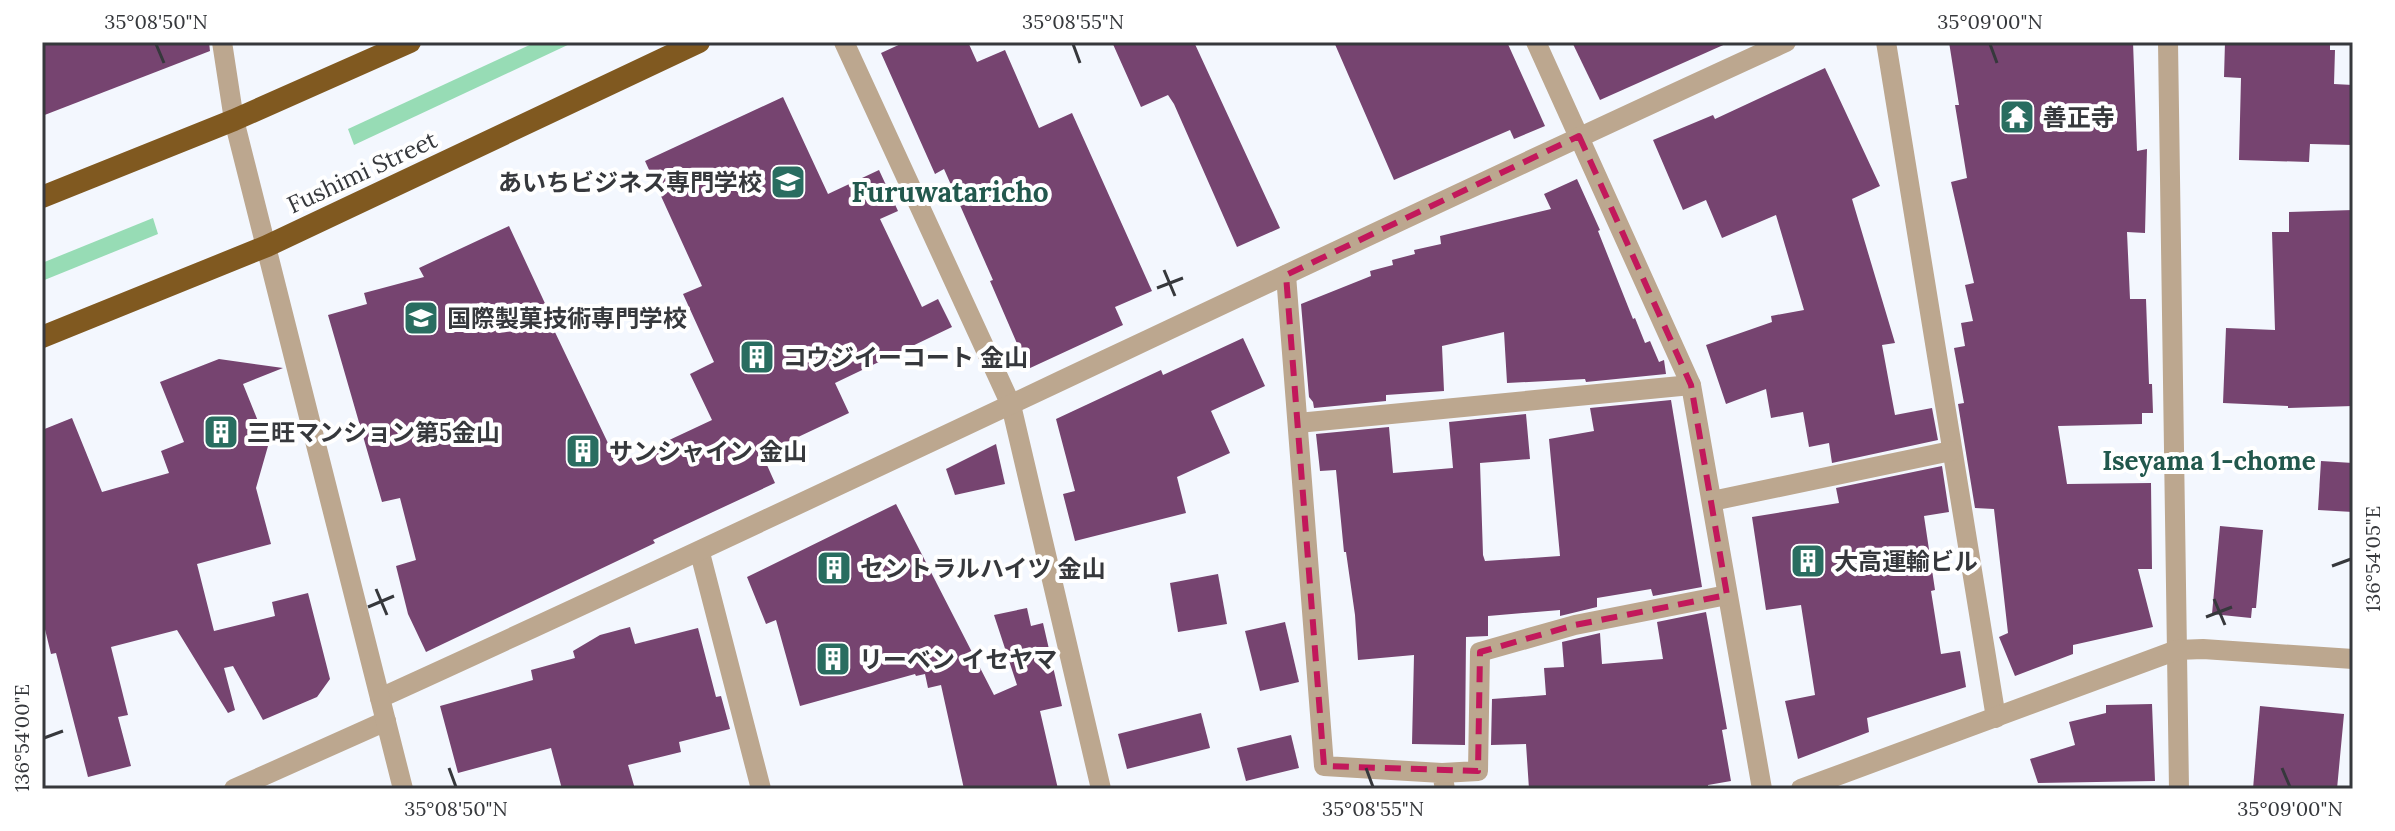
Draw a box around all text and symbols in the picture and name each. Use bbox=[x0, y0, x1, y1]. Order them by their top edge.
text: 35°08'50"N bbox=[104, 9, 208, 34]
text: 35°08'55"N bbox=[1022, 9, 1124, 34]
text: 35°09'00"N bbox=[1937, 9, 2043, 34]
temple icon: 善正寺 bbox=[1998, 98, 2036, 136]
place label: 善正寺 bbox=[2043, 102, 2115, 133]
street label: Fushimi Street bbox=[282, 123, 443, 220]
school or university icon: あいちビジネス専門学校 bbox=[769, 163, 807, 201]
place label: あいちビジネス専門学校 bbox=[498, 167, 762, 198]
district label: Furuwataricho bbox=[851, 174, 1049, 210]
school or university icon: 国際製菓技術専門学校 bbox=[402, 299, 440, 337]
place label: 国際製菓技術専門学校 bbox=[447, 303, 687, 334]
building icon: コウジイーコート 金山 bbox=[738, 338, 776, 376]
place label: コウジイーコート 金山 bbox=[783, 342, 1028, 373]
building icon: 三旺マンション第5金山 bbox=[202, 413, 240, 451]
place label: 三旺マンション第5金山 bbox=[247, 417, 500, 448]
building icon: サンシャイン 金山 bbox=[564, 432, 602, 470]
place label: サンシャイン 金山 bbox=[609, 436, 807, 467]
district label: Iseyama 1-chome bbox=[2102, 444, 2316, 477]
text: 136°54'05"E bbox=[2360, 506, 2385, 612]
building icon: 大高運輸ビル bbox=[1789, 542, 1827, 580]
place label: 大高運輸ビル bbox=[1834, 546, 1978, 577]
building icon: セントラルハイツ 金山 bbox=[815, 549, 853, 587]
place label: セントラルハイツ 金山 bbox=[860, 553, 1106, 584]
building icon: リーベン イセヤマ bbox=[814, 640, 852, 678]
place label: リーベン イセヤマ bbox=[859, 644, 1057, 675]
text: 136°54'00"E bbox=[9, 684, 34, 792]
text: 35°08'50"N bbox=[404, 796, 508, 821]
text: 35°08'55"N bbox=[1322, 796, 1424, 821]
text: 35°09'00"N bbox=[2237, 796, 2343, 821]

